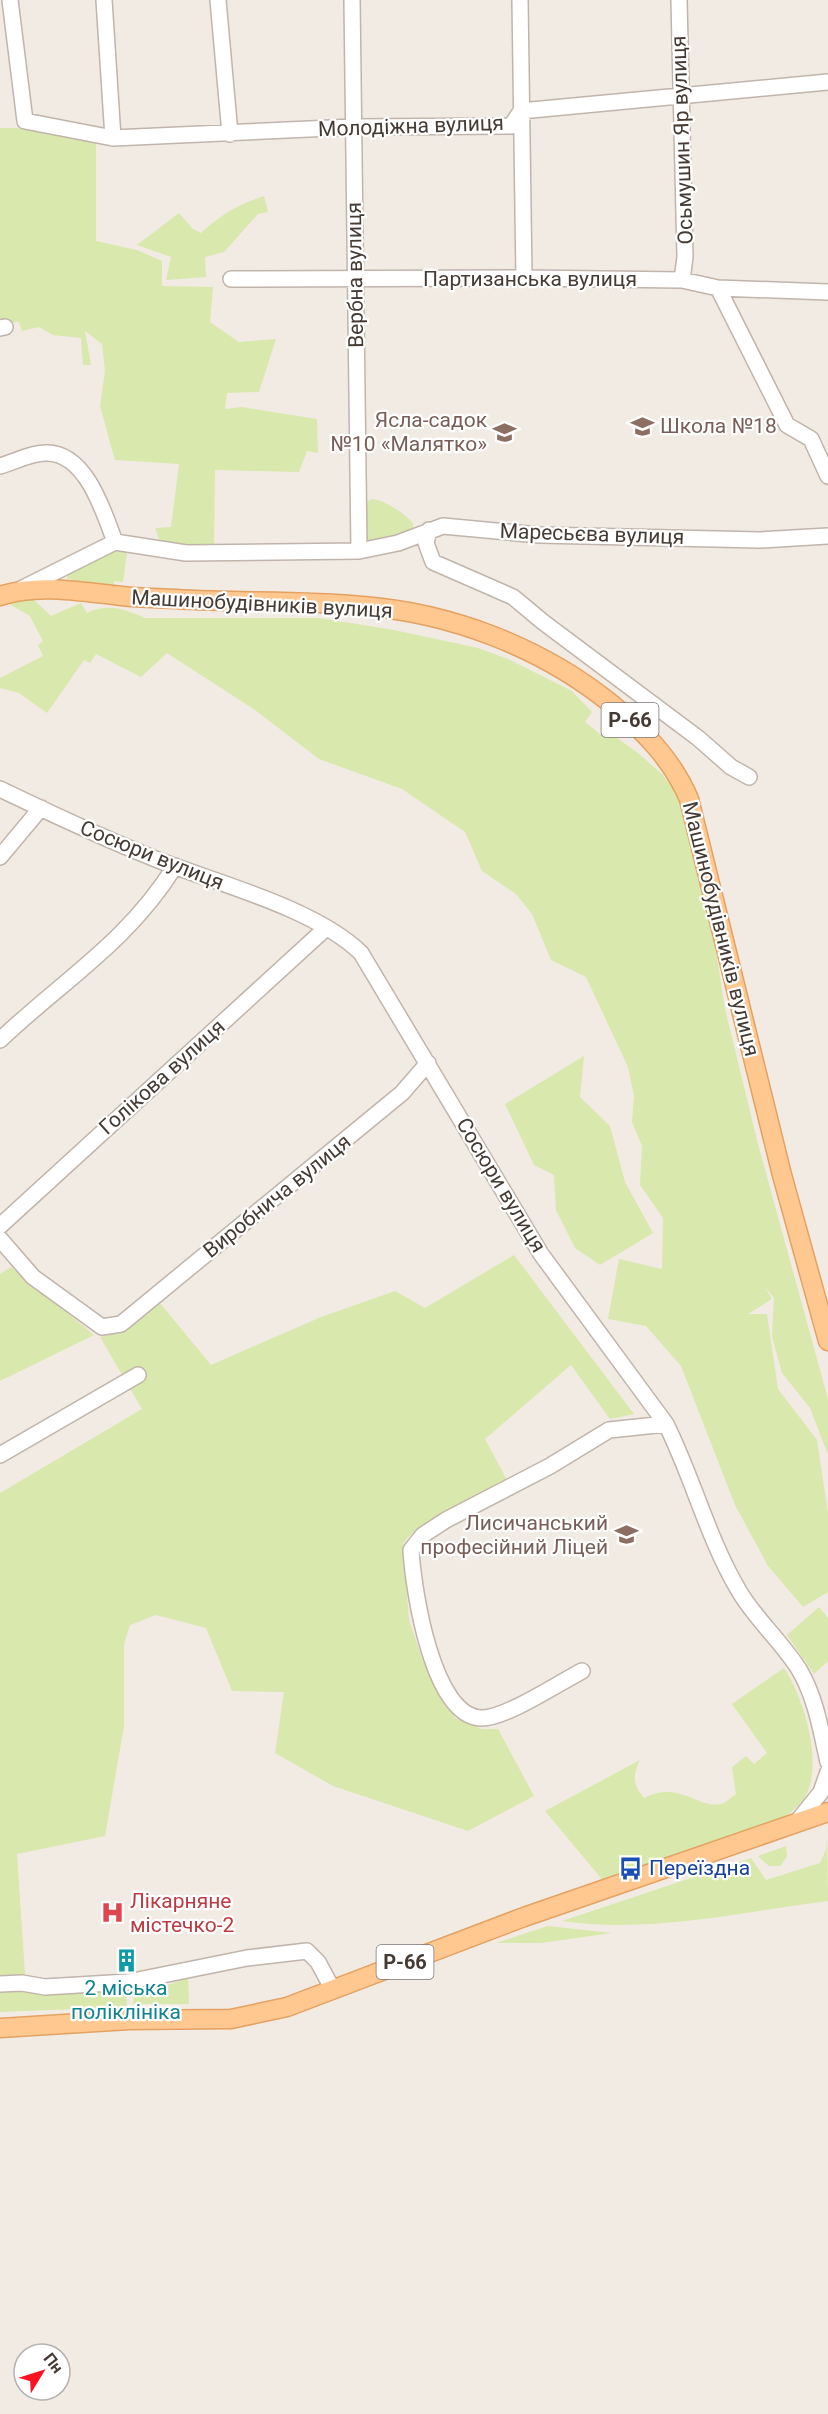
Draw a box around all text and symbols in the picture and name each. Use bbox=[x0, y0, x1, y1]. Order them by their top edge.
street label: Осьмушин Яр вулиця bbox=[666, 35, 698, 245]
street label: Молодіжна вулиця bbox=[318, 111, 504, 141]
street label: Вербна вулиця bbox=[342, 202, 368, 348]
street label: Партизанська вулиця bbox=[423, 267, 637, 291]
place label: Ясла-садок №10 «Малятко» bbox=[330, 408, 488, 456]
school or university icon: Школа №18 bbox=[629, 413, 655, 439]
place label: Школа №18 bbox=[660, 414, 777, 438]
school or university icon: Ясла-садок №10 «Малятко» bbox=[492, 419, 518, 445]
street label: Маресьєва вулиця bbox=[499, 519, 685, 549]
street label: Машинобудівників вулиця bbox=[131, 585, 393, 623]
road number: Р-66 bbox=[602, 703, 658, 737]
street label: Машинобудівників вулиця bbox=[678, 799, 764, 1059]
street label: Сосюри вулиця bbox=[77, 815, 227, 895]
street label: Голікова вулиця bbox=[94, 1014, 230, 1140]
street label: Сосюри вулиця bbox=[451, 1113, 551, 1257]
street label: Виробнича вулиця bbox=[199, 1129, 355, 1263]
place label: Лисичанський професійний Ліцей bbox=[420, 1511, 608, 1559]
school or university icon: Лисичанський професійний Ліцей bbox=[613, 1522, 639, 1548]
bus stop icon: Переїздна bbox=[618, 1855, 644, 1881]
place label: Переїздна bbox=[649, 1856, 750, 1880]
place label: Лікарняне містечко-2 bbox=[130, 1889, 234, 1937]
hospital icon: Лікарняне містечко-2 bbox=[99, 1900, 125, 1926]
road number: Р-66 bbox=[376, 1945, 434, 1979]
building icon: 2 міська поліклініка bbox=[113, 1947, 139, 1973]
place label: 2 міська поліклініка bbox=[71, 1976, 181, 2024]
north arrow bbox=[12, 2342, 72, 2402]
text: Пн bbox=[40, 2349, 67, 2377]

